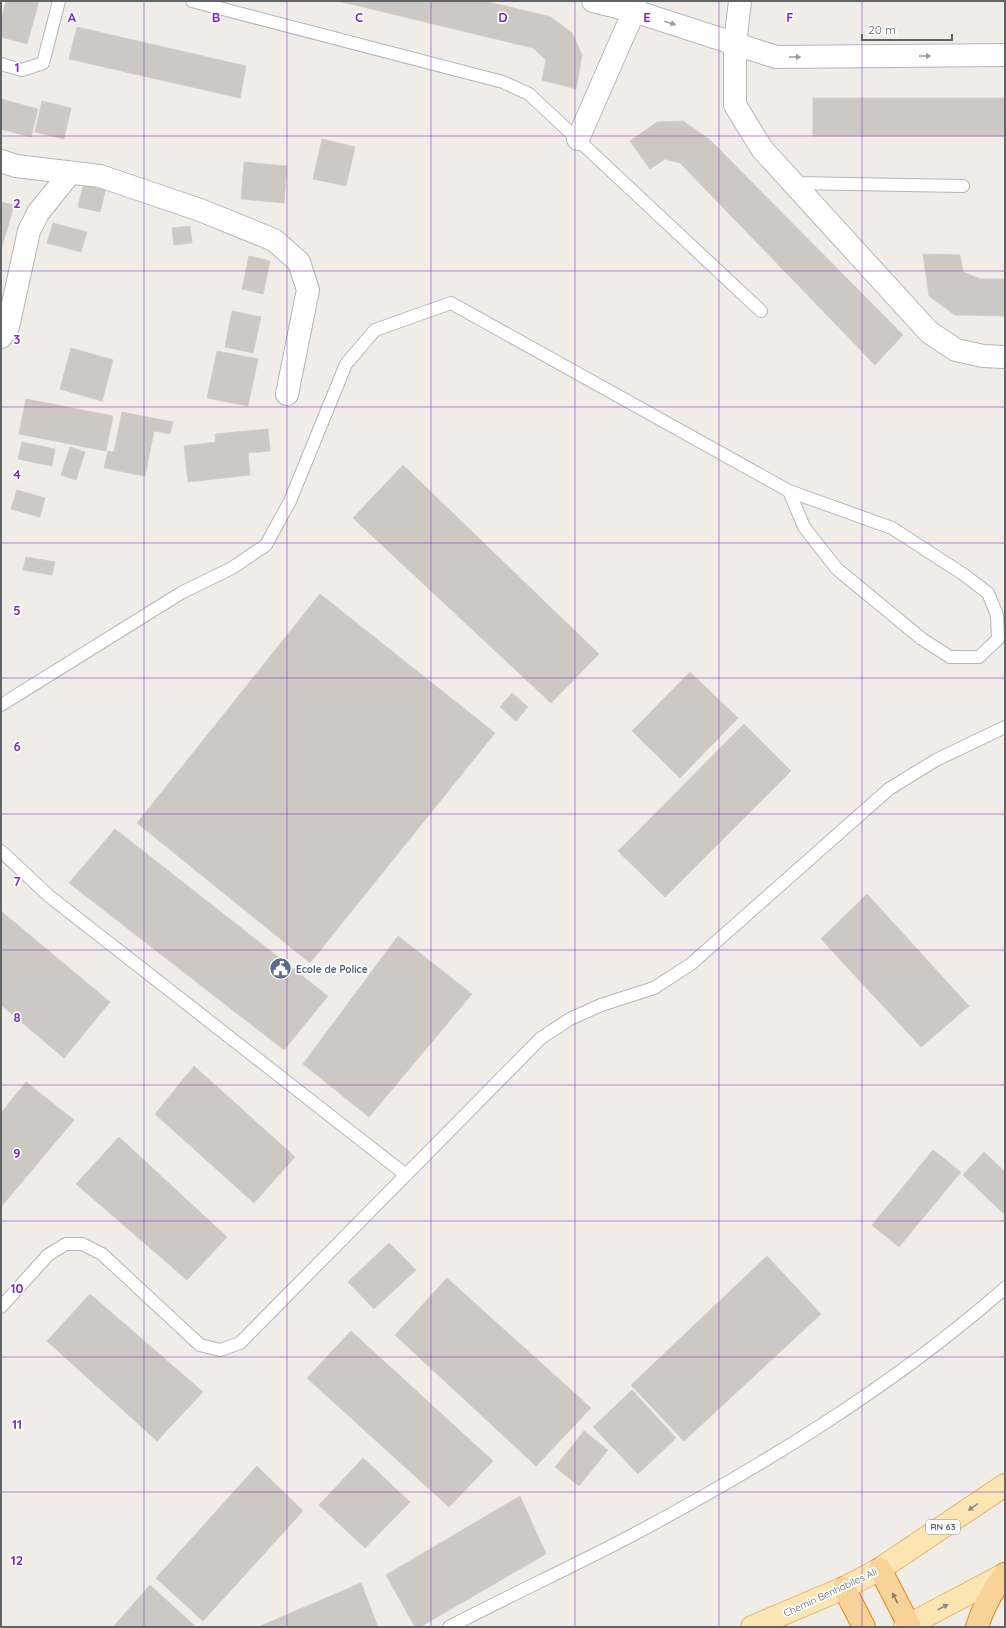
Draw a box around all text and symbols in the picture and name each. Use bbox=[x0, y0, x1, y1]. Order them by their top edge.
text: A bbox=[68, 9, 77, 25]
text: B bbox=[212, 9, 220, 25]
text: C bbox=[355, 9, 363, 25]
text: D bbox=[498, 9, 508, 25]
text: E bbox=[643, 9, 651, 25]
text: F bbox=[786, 9, 794, 25]
scale bar bbox=[862, 16, 952, 42]
one-way arrow bbox=[665, 21, 677, 27]
text: 20 m bbox=[868, 22, 896, 37]
one-way arrow bbox=[919, 53, 932, 59]
one-way arrow bbox=[789, 54, 802, 60]
text: 1 bbox=[14, 59, 20, 75]
text: 2 bbox=[13, 195, 21, 211]
text: 3 bbox=[14, 331, 21, 347]
text: 4 bbox=[13, 466, 21, 482]
text: 5 bbox=[13, 602, 21, 618]
text: 6 bbox=[13, 738, 21, 754]
text: 7 bbox=[13, 873, 21, 889]
public building icon: Ecole de Police bbox=[267, 956, 293, 982]
place label: Ecole de Police bbox=[296, 963, 368, 976]
text: 8 bbox=[13, 1009, 21, 1025]
text: 9 bbox=[13, 1145, 21, 1161]
text: 10 bbox=[10, 1280, 24, 1296]
text: 11 bbox=[12, 1416, 22, 1432]
one-way arrow bbox=[967, 1503, 978, 1510]
road number: RN 63 bbox=[926, 1520, 960, 1534]
text: 12 bbox=[11, 1552, 23, 1568]
street label: Chemin Benhabiles Ali bbox=[781, 1565, 879, 1620]
one-way arrow bbox=[892, 1592, 898, 1604]
one-way arrow bbox=[937, 1603, 949, 1610]

